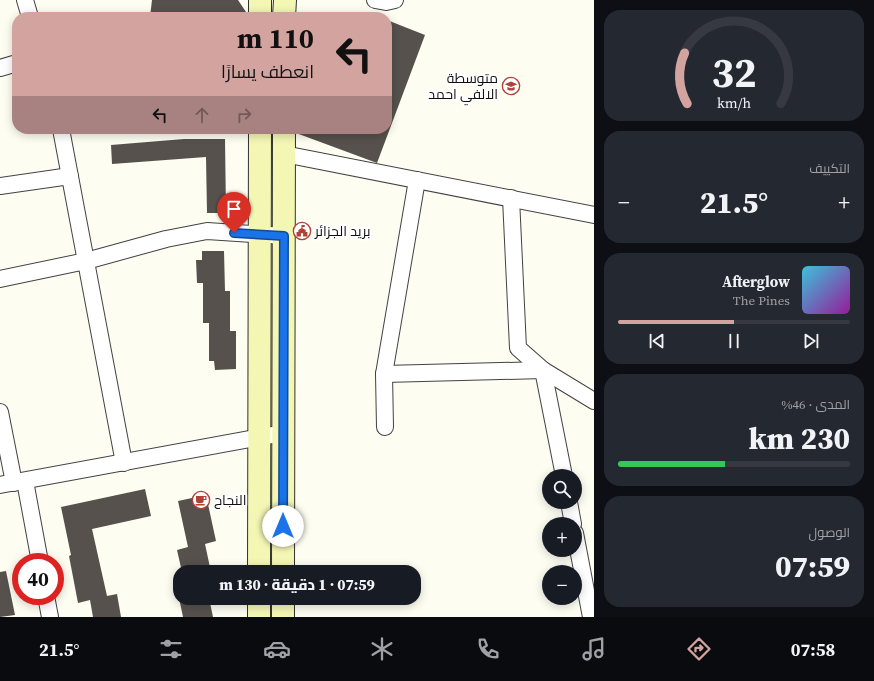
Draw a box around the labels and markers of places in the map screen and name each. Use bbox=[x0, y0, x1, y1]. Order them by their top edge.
place label: متوسطة الالفي احمد bbox=[428, 68, 498, 106]
school or university icon: متوسطة الالفي احمد bbox=[501, 76, 521, 96]
pin bbox=[217, 192, 251, 233]
public building icon: بريد الجزائر bbox=[292, 221, 312, 241]
place label: بريد الجزائر bbox=[314, 221, 371, 241]
cafe icon: النجاح bbox=[191, 490, 211, 510]
place label: النجاح bbox=[214, 490, 246, 510]

